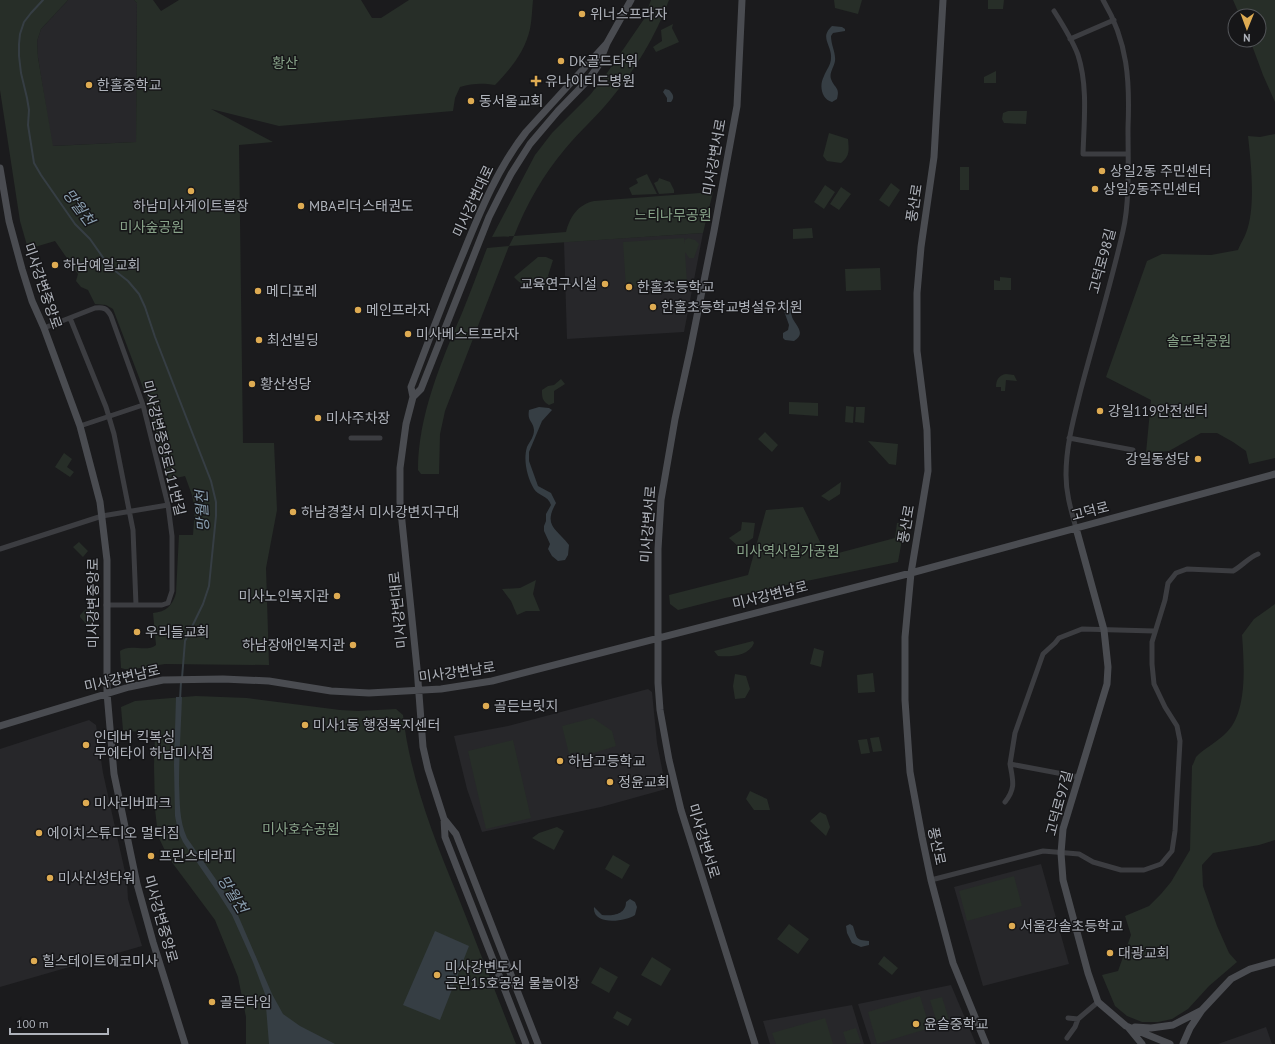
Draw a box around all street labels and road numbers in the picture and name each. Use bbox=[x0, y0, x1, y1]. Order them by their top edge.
street label: 미사강변서로 bbox=[698, 117, 730, 197]
street label: 미사강변대로 bbox=[449, 162, 498, 240]
street label: 풍산로 bbox=[902, 182, 926, 223]
street label: 고덕로98길 bbox=[1085, 226, 1119, 296]
street label: 미사강변중앙로 bbox=[20, 240, 66, 332]
street label: 미사강변중앙로111번길 bbox=[138, 378, 190, 518]
street label: 미사강변서로 bbox=[636, 485, 660, 563]
street label: 고덕로 bbox=[1069, 497, 1111, 525]
street label: 풍산로 bbox=[894, 503, 918, 545]
street label: 미사강변중앙로 bbox=[84, 558, 102, 648]
street label: 미사강변대로 bbox=[385, 571, 411, 649]
street label: 미사강변남로 bbox=[730, 577, 810, 613]
street label: 미사강변남로 bbox=[417, 658, 497, 686]
street label: 미사강변남로 bbox=[82, 661, 162, 695]
street label: 고덕로97길 bbox=[1042, 768, 1076, 838]
street label: 미사강변서로 bbox=[684, 801, 724, 881]
street label: 풍산로 bbox=[924, 825, 950, 867]
street label: 미사강변중앙로 bbox=[140, 873, 182, 965]

